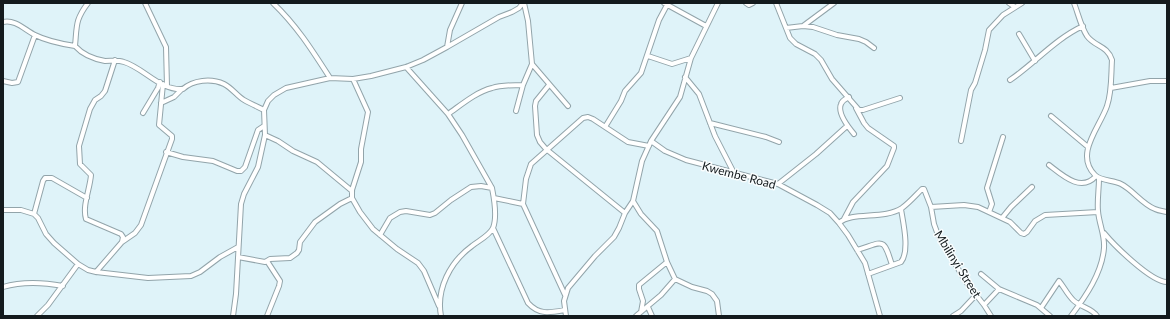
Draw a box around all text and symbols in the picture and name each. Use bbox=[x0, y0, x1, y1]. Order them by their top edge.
street label: Kwembe Road bbox=[700, 158, 778, 192]
street label: Mbilinyi Street bbox=[931, 228, 985, 301]

